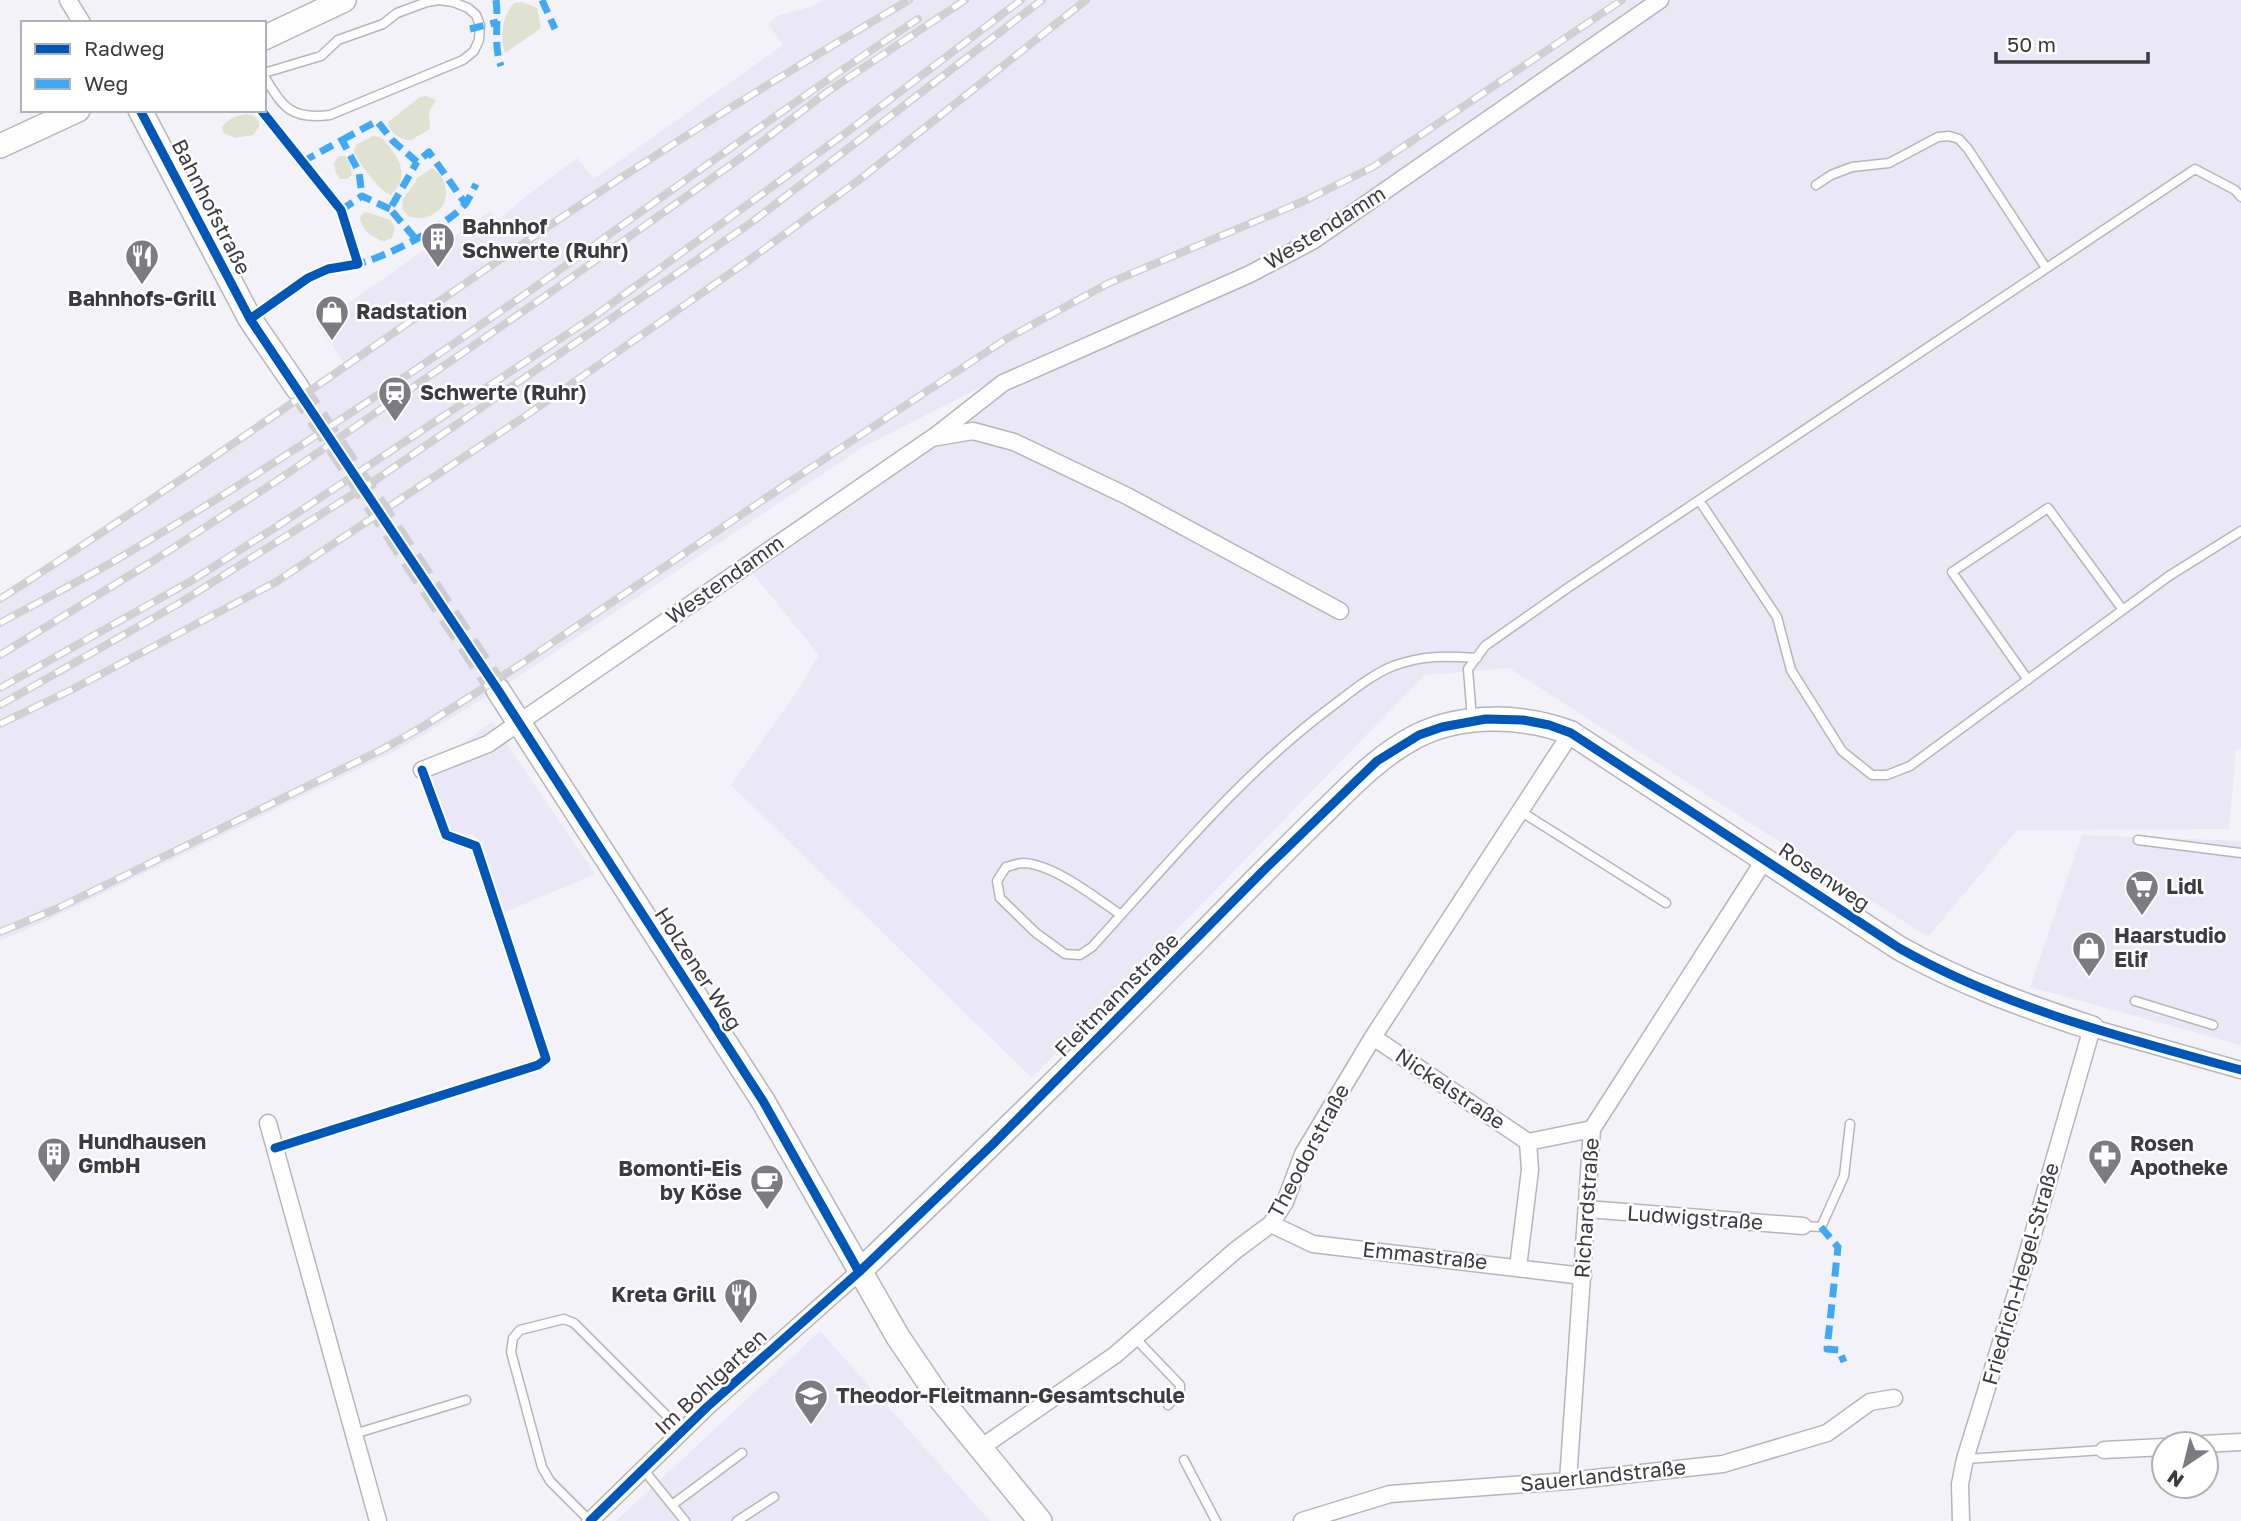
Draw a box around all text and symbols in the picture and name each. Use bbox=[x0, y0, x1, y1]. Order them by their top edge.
legend bbox=[21, 21, 266, 112]
scale bar bbox=[1996, 21, 2148, 65]
text: 50 m bbox=[2007, 31, 2056, 57]
text: Radweg bbox=[84, 35, 165, 61]
text: Weg bbox=[84, 70, 128, 96]
street label: Bahnhofstraße bbox=[167, 134, 257, 279]
street label: Westendamm bbox=[1259, 180, 1390, 275]
place label: Bahnhof Schwerte (Ruhr) bbox=[462, 213, 629, 263]
building icon: Bahnhof Schwerte (Ruhr) bbox=[419, 220, 457, 269]
restaurant icon: Bahnhofs-Grill bbox=[123, 237, 161, 286]
place label: Bahnhofs-Grill bbox=[68, 285, 216, 311]
shop icon: Radstation bbox=[313, 293, 351, 342]
place label: Radstation bbox=[356, 298, 467, 324]
station icon: Schwerte (Ruhr) bbox=[376, 374, 414, 423]
place label: Schwerte (Ruhr) bbox=[420, 379, 587, 405]
street label: Westendamm bbox=[660, 529, 788, 629]
street label: Rosenweg bbox=[1774, 836, 1875, 916]
supermarket icon: Lidl bbox=[2123, 868, 2161, 917]
place label: Lidl bbox=[2166, 873, 2204, 899]
street label: Holzener Weg bbox=[649, 902, 748, 1035]
place label: Haarstudio Elif bbox=[2114, 922, 2226, 972]
street label: Fleitmannstraße bbox=[1049, 927, 1184, 1062]
shop icon: Haarstudio Elif bbox=[2070, 929, 2108, 978]
street label: Nickelstraße bbox=[1391, 1042, 1511, 1134]
street label: Theodorstraße bbox=[1262, 1079, 1354, 1222]
place label: Hundhausen GmbH bbox=[78, 1128, 206, 1178]
place label: Rosen Apotheke bbox=[2130, 1130, 2228, 1180]
building icon: Hundhausen GmbH bbox=[35, 1135, 73, 1184]
street label: Richardstraße bbox=[1568, 1137, 1604, 1279]
pharmacy icon: Rosen Apotheke bbox=[2086, 1137, 2124, 1186]
place label: Bomonti-Eis by Köse bbox=[618, 1155, 742, 1205]
street label: Friedrich-Hegel-Straße bbox=[1976, 1159, 2064, 1388]
cafe icon: Bomonti-Eis by Köse bbox=[748, 1162, 786, 1211]
street label: Ludwigstraße bbox=[1626, 1199, 1764, 1235]
street label: Emmastraße bbox=[1361, 1236, 1489, 1274]
restaurant icon: Kreta Grill bbox=[722, 1276, 760, 1325]
place label: Kreta Grill bbox=[611, 1281, 716, 1307]
street label: Im Bohlgarten bbox=[649, 1323, 772, 1440]
school or university icon: Theodor-Fleitmann-Gesamtschule bbox=[792, 1377, 830, 1426]
place label: Theodor-Fleitmann-Gesamtschule bbox=[836, 1382, 1185, 1408]
north arrow bbox=[2150, 1430, 2220, 1500]
street label: Sauerlandstraße bbox=[1519, 1453, 1687, 1497]
text: N bbox=[2162, 1466, 2187, 1493]

